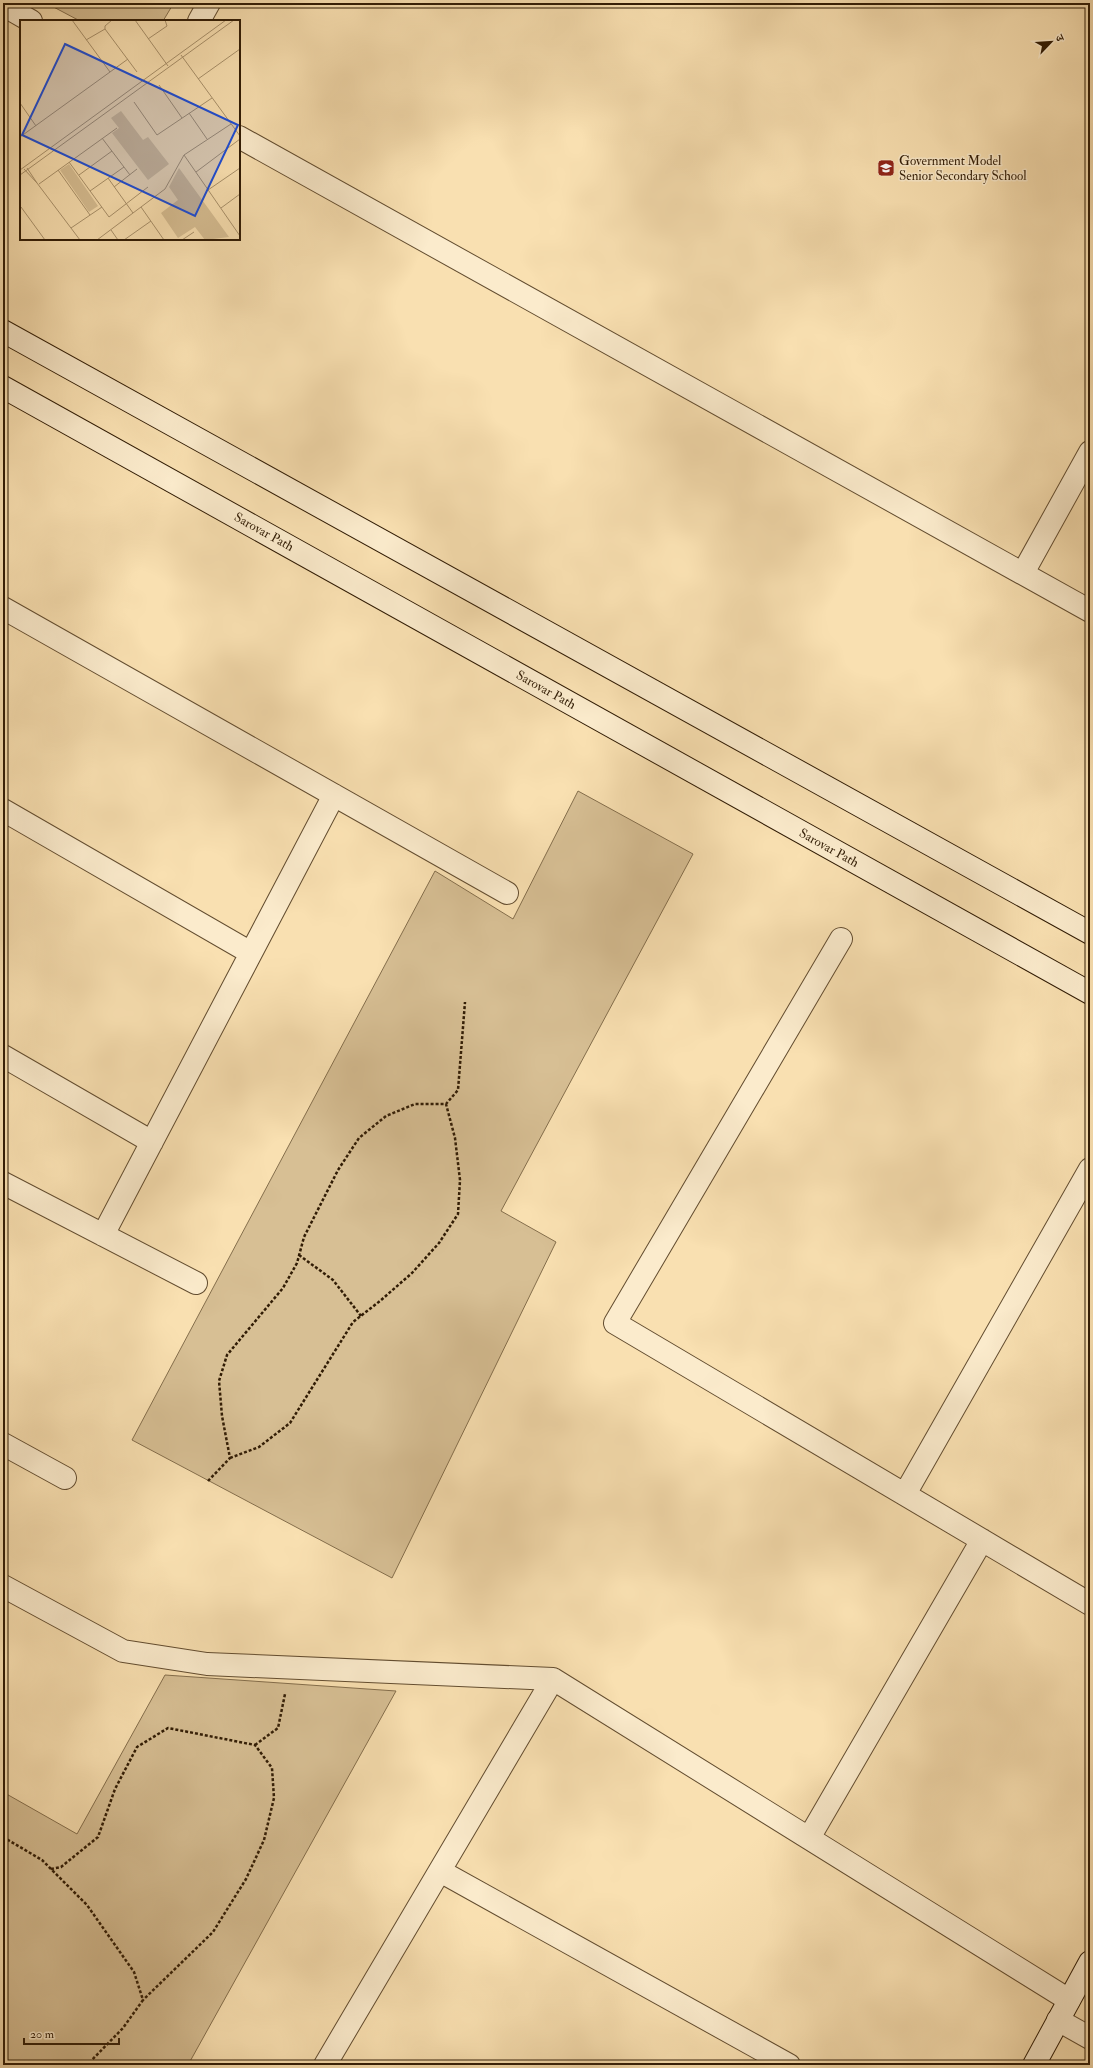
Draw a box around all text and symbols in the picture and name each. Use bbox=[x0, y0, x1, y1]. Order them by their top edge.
inset map bbox=[20, 20, 240, 240]
north arrow bbox=[1031, 22, 1071, 62]
text: उ bbox=[1052, 32, 1067, 45]
place label: Government Model Senior Secondary School bbox=[899, 153, 1027, 185]
school or university icon: Government Model Senior Secondary School bbox=[876, 158, 896, 178]
street label: Sarovar Path bbox=[231, 509, 297, 555]
street label: Sarovar Path bbox=[513, 667, 579, 713]
street label: Sarovar Path bbox=[796, 825, 862, 871]
scale bar bbox=[24, 2020, 119, 2046]
text: 20 m bbox=[30, 2027, 55, 2042]

